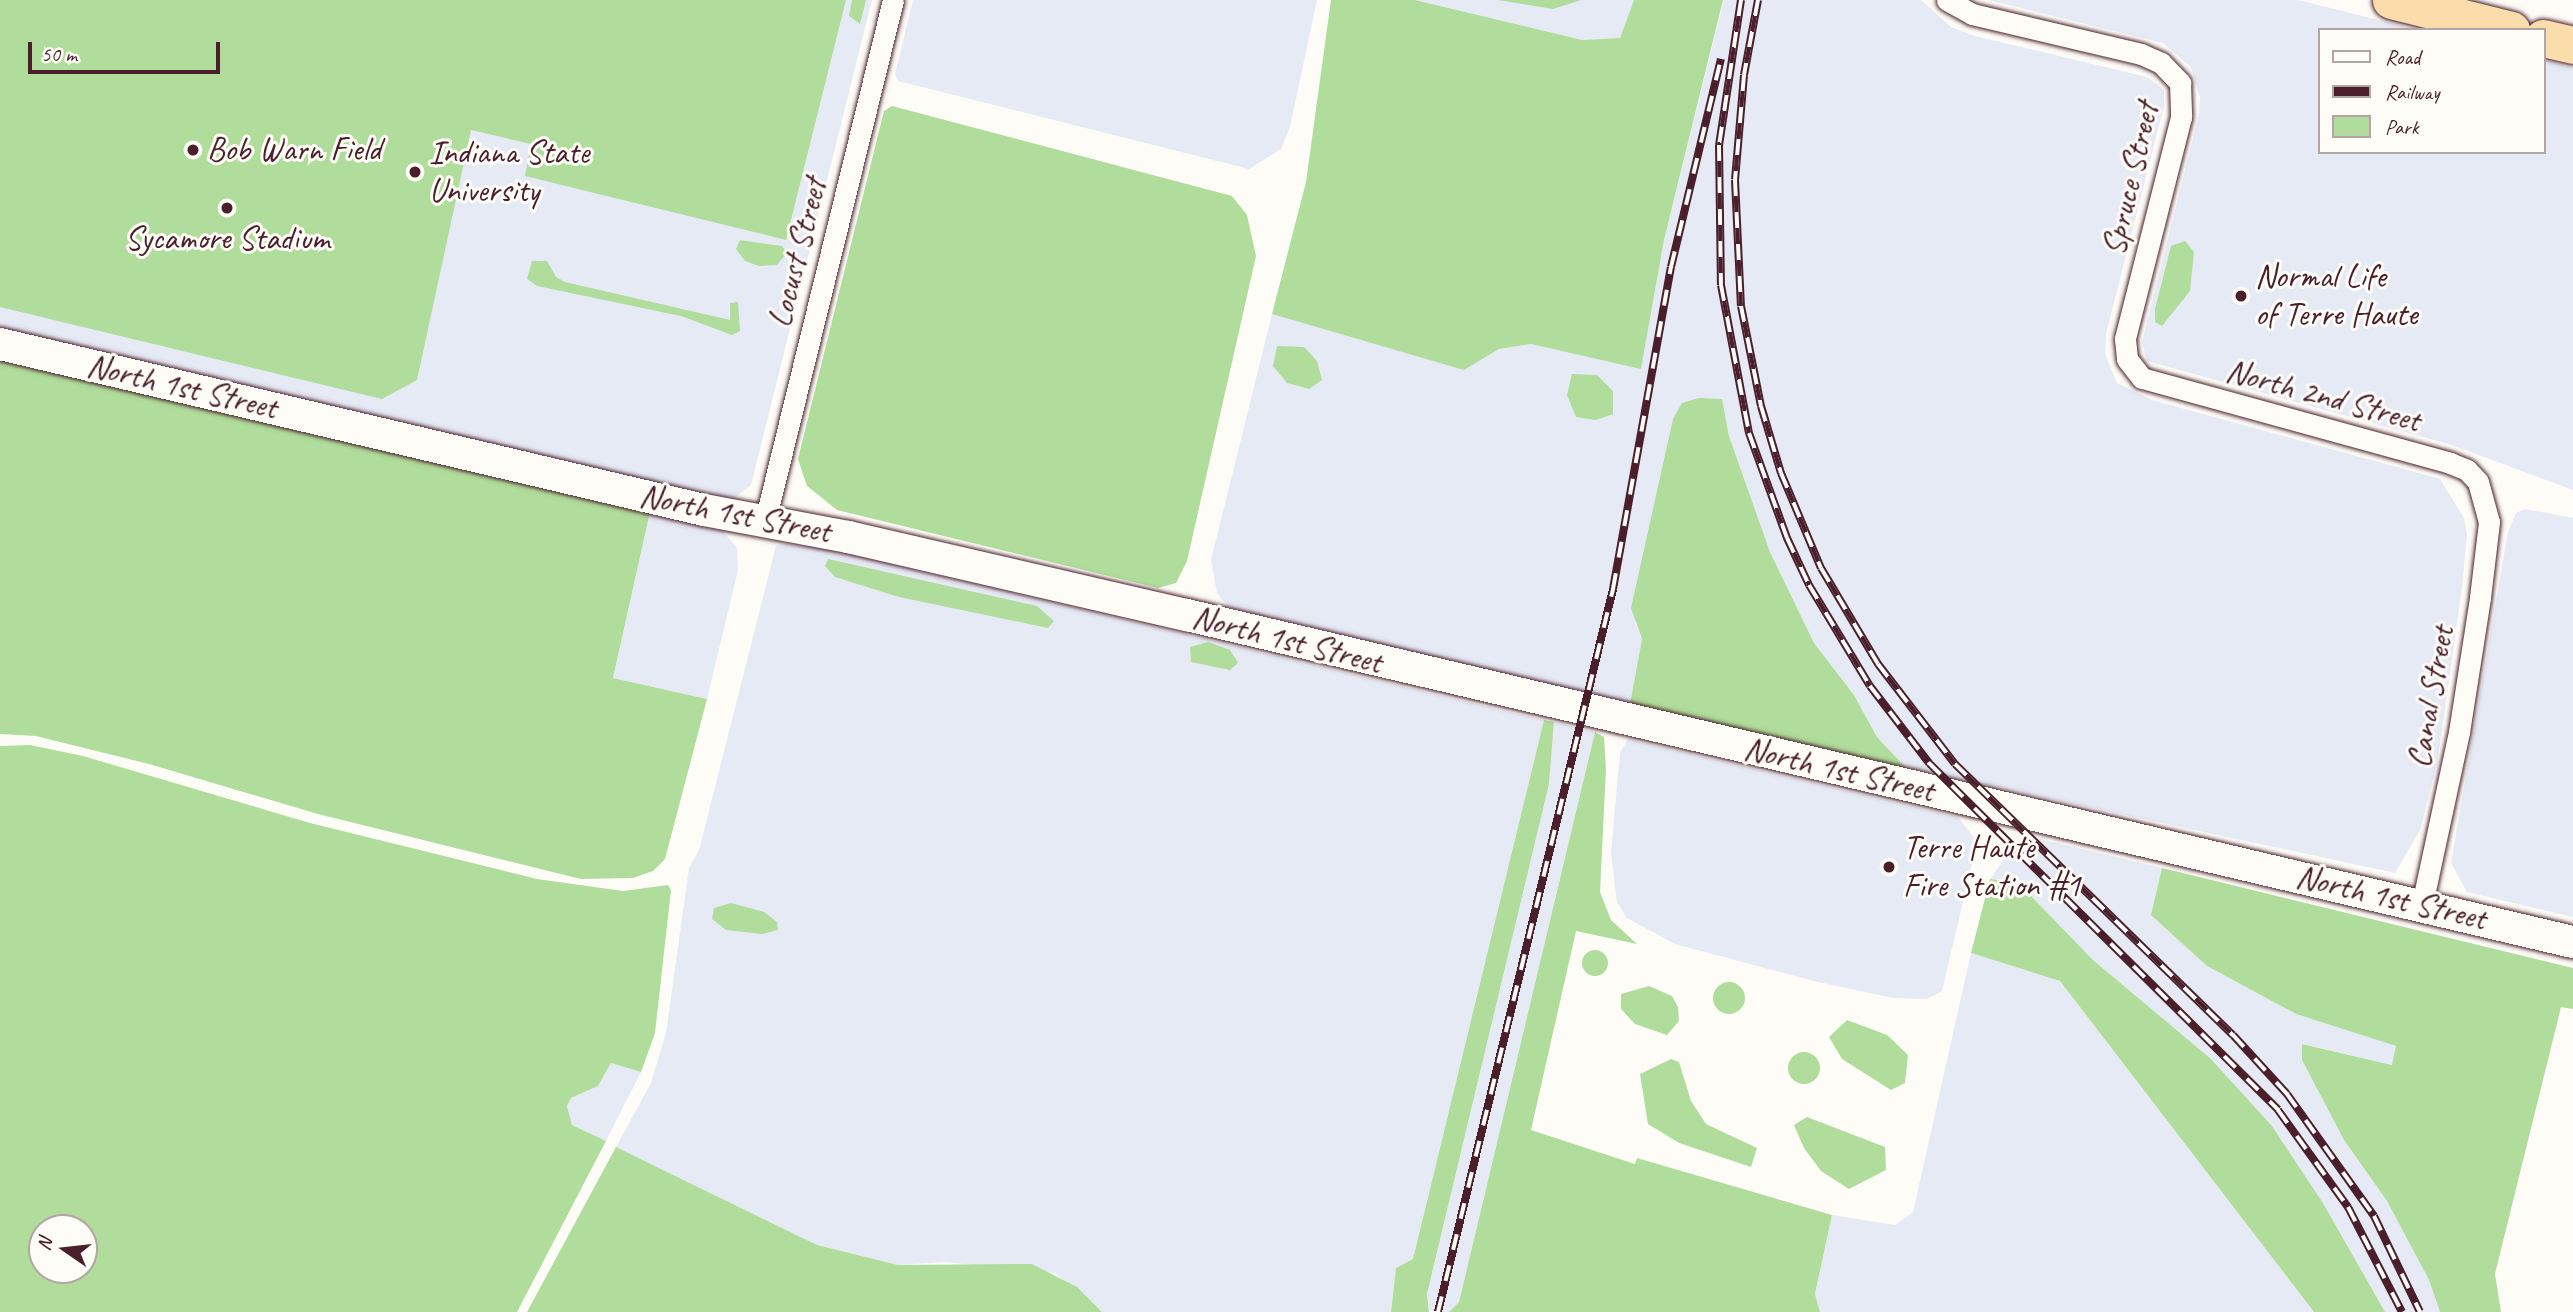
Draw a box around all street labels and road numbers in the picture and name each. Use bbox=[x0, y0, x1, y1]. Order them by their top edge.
street label: Spruce Street bbox=[2094, 99, 2168, 259]
street label: Locust Street bbox=[760, 175, 836, 331]
street label: North 1st Street bbox=[83, 346, 281, 428]
street label: North 2nd Street bbox=[2221, 351, 2425, 441]
street label: North 1st Street bbox=[636, 476, 834, 552]
street label: North 1st Street bbox=[1188, 597, 1386, 683]
street label: Canal Street bbox=[2399, 623, 2463, 771]
street label: North 1st Street bbox=[1740, 729, 1938, 811]
street label: North 1st Street bbox=[2292, 857, 2490, 939]

